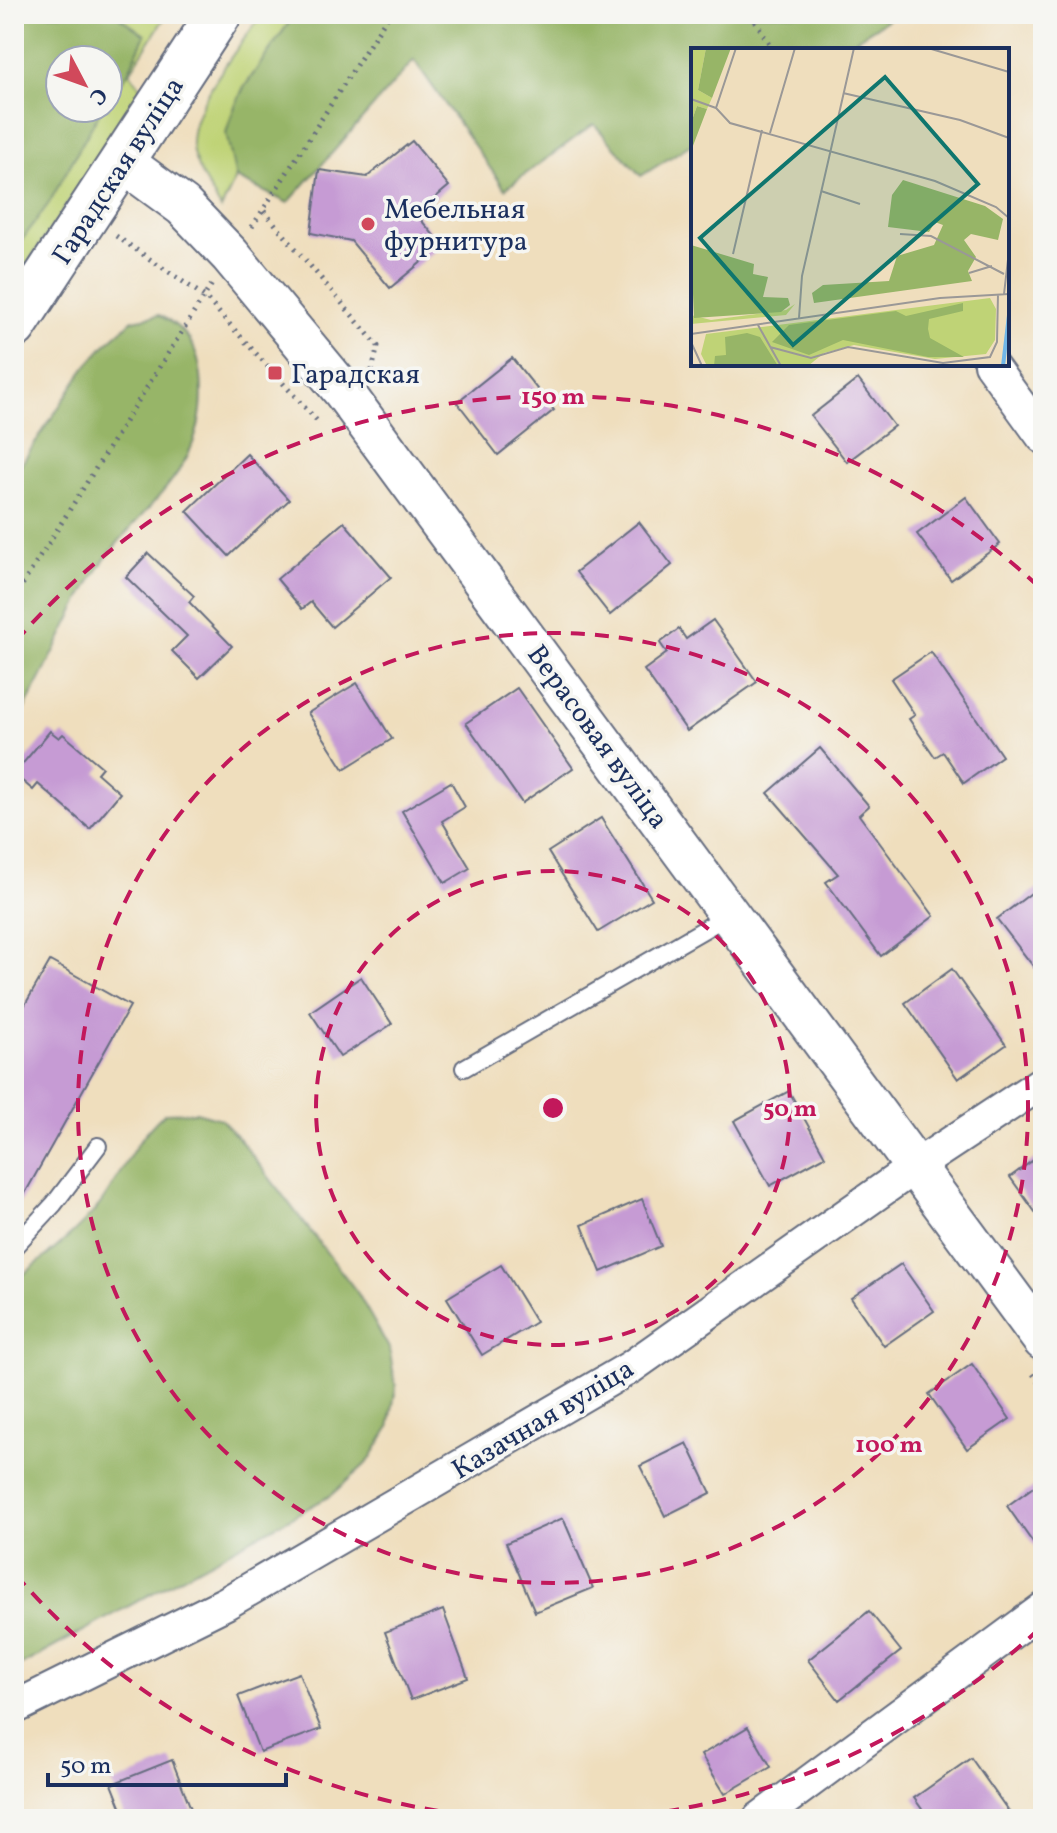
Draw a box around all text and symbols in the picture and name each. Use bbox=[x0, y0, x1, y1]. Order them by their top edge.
north arrow bbox=[44, 44, 124, 124]
inset map bbox=[691, 48, 1009, 366]
street label: Гарадская вуліца bbox=[44, 70, 195, 273]
text: С bbox=[81, 80, 114, 111]
place label: Мебельная фурнитура bbox=[384, 191, 528, 262]
marker: Мебельная фурнитура bbox=[359, 215, 377, 233]
place label: Гарадская bbox=[291, 356, 420, 395]
marker: Гарадская bbox=[266, 364, 284, 382]
text: 150 m bbox=[521, 381, 585, 415]
street label: Верасовая вуліца bbox=[517, 637, 677, 837]
text: 50 m bbox=[763, 1093, 817, 1127]
centre of rings bbox=[539, 1094, 567, 1122]
street label: Казачная вуліца bbox=[445, 1350, 642, 1490]
text: 100 m bbox=[855, 1429, 923, 1463]
scale bar bbox=[48, 1737, 286, 1787]
text: 50 m bbox=[60, 1750, 112, 1784]

